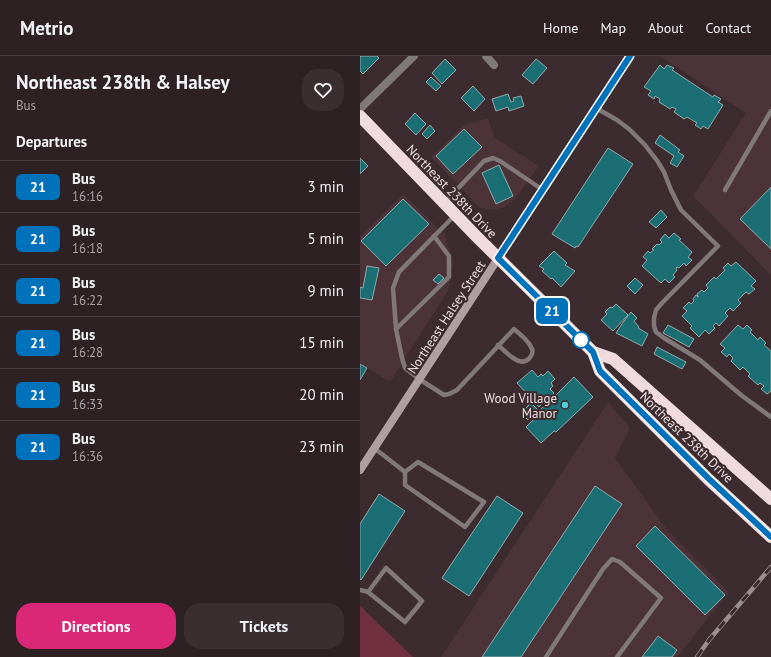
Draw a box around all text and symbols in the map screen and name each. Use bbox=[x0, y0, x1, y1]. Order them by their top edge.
text: Metrio bbox=[20, 16, 73, 40]
text: Home bbox=[543, 19, 578, 37]
text: Map bbox=[600, 19, 626, 37]
text: About bbox=[648, 19, 684, 37]
text: Contact bbox=[706, 19, 751, 37]
button: heart bbox=[302, 69, 344, 111]
text: Northeast 238th & Halsey bbox=[16, 70, 230, 94]
text: Bus bbox=[16, 97, 36, 114]
text: Departures bbox=[16, 132, 87, 151]
street label: Northeast 238th Drive bbox=[403, 141, 501, 242]
text: Bus bbox=[72, 169, 95, 188]
text: 3 min bbox=[307, 177, 344, 196]
text: 21 bbox=[30, 178, 46, 196]
text: 16:16 bbox=[72, 188, 103, 205]
text: Bus bbox=[72, 221, 95, 240]
text: 5 min bbox=[307, 229, 344, 248]
text: 21 bbox=[30, 230, 46, 248]
text: 16:18 bbox=[72, 240, 103, 257]
street label: Northeast Halsey Street bbox=[403, 257, 490, 377]
text: Bus bbox=[72, 273, 95, 292]
text: 9 min bbox=[307, 281, 344, 300]
text: 21 bbox=[30, 282, 46, 300]
text: 16:22 bbox=[72, 292, 103, 309]
line badge: 21 bbox=[534, 298, 570, 324]
text: 21 bbox=[544, 302, 560, 320]
text: Bus bbox=[72, 325, 95, 344]
unlabelled marker bbox=[572, 331, 590, 349]
text: 15 min bbox=[299, 333, 344, 352]
text: 21 bbox=[30, 334, 46, 352]
text: 16:28 bbox=[72, 344, 103, 361]
text: Bus bbox=[72, 377, 95, 396]
text: 20 min bbox=[299, 385, 344, 404]
text: 21 bbox=[30, 386, 46, 404]
street label: Northeast 238th Drive bbox=[636, 388, 737, 486]
place label: Wood Village Manor bbox=[484, 390, 558, 422]
text: 16:33 bbox=[72, 396, 103, 413]
marker: Wood Village Manor bbox=[560, 400, 570, 410]
text: Bus bbox=[72, 429, 95, 448]
text: 23 min bbox=[299, 437, 344, 456]
text: 21 bbox=[30, 438, 46, 456]
text: 16:36 bbox=[72, 448, 103, 465]
button: Directions bbox=[16, 603, 176, 649]
button: Tickets bbox=[184, 603, 344, 649]

